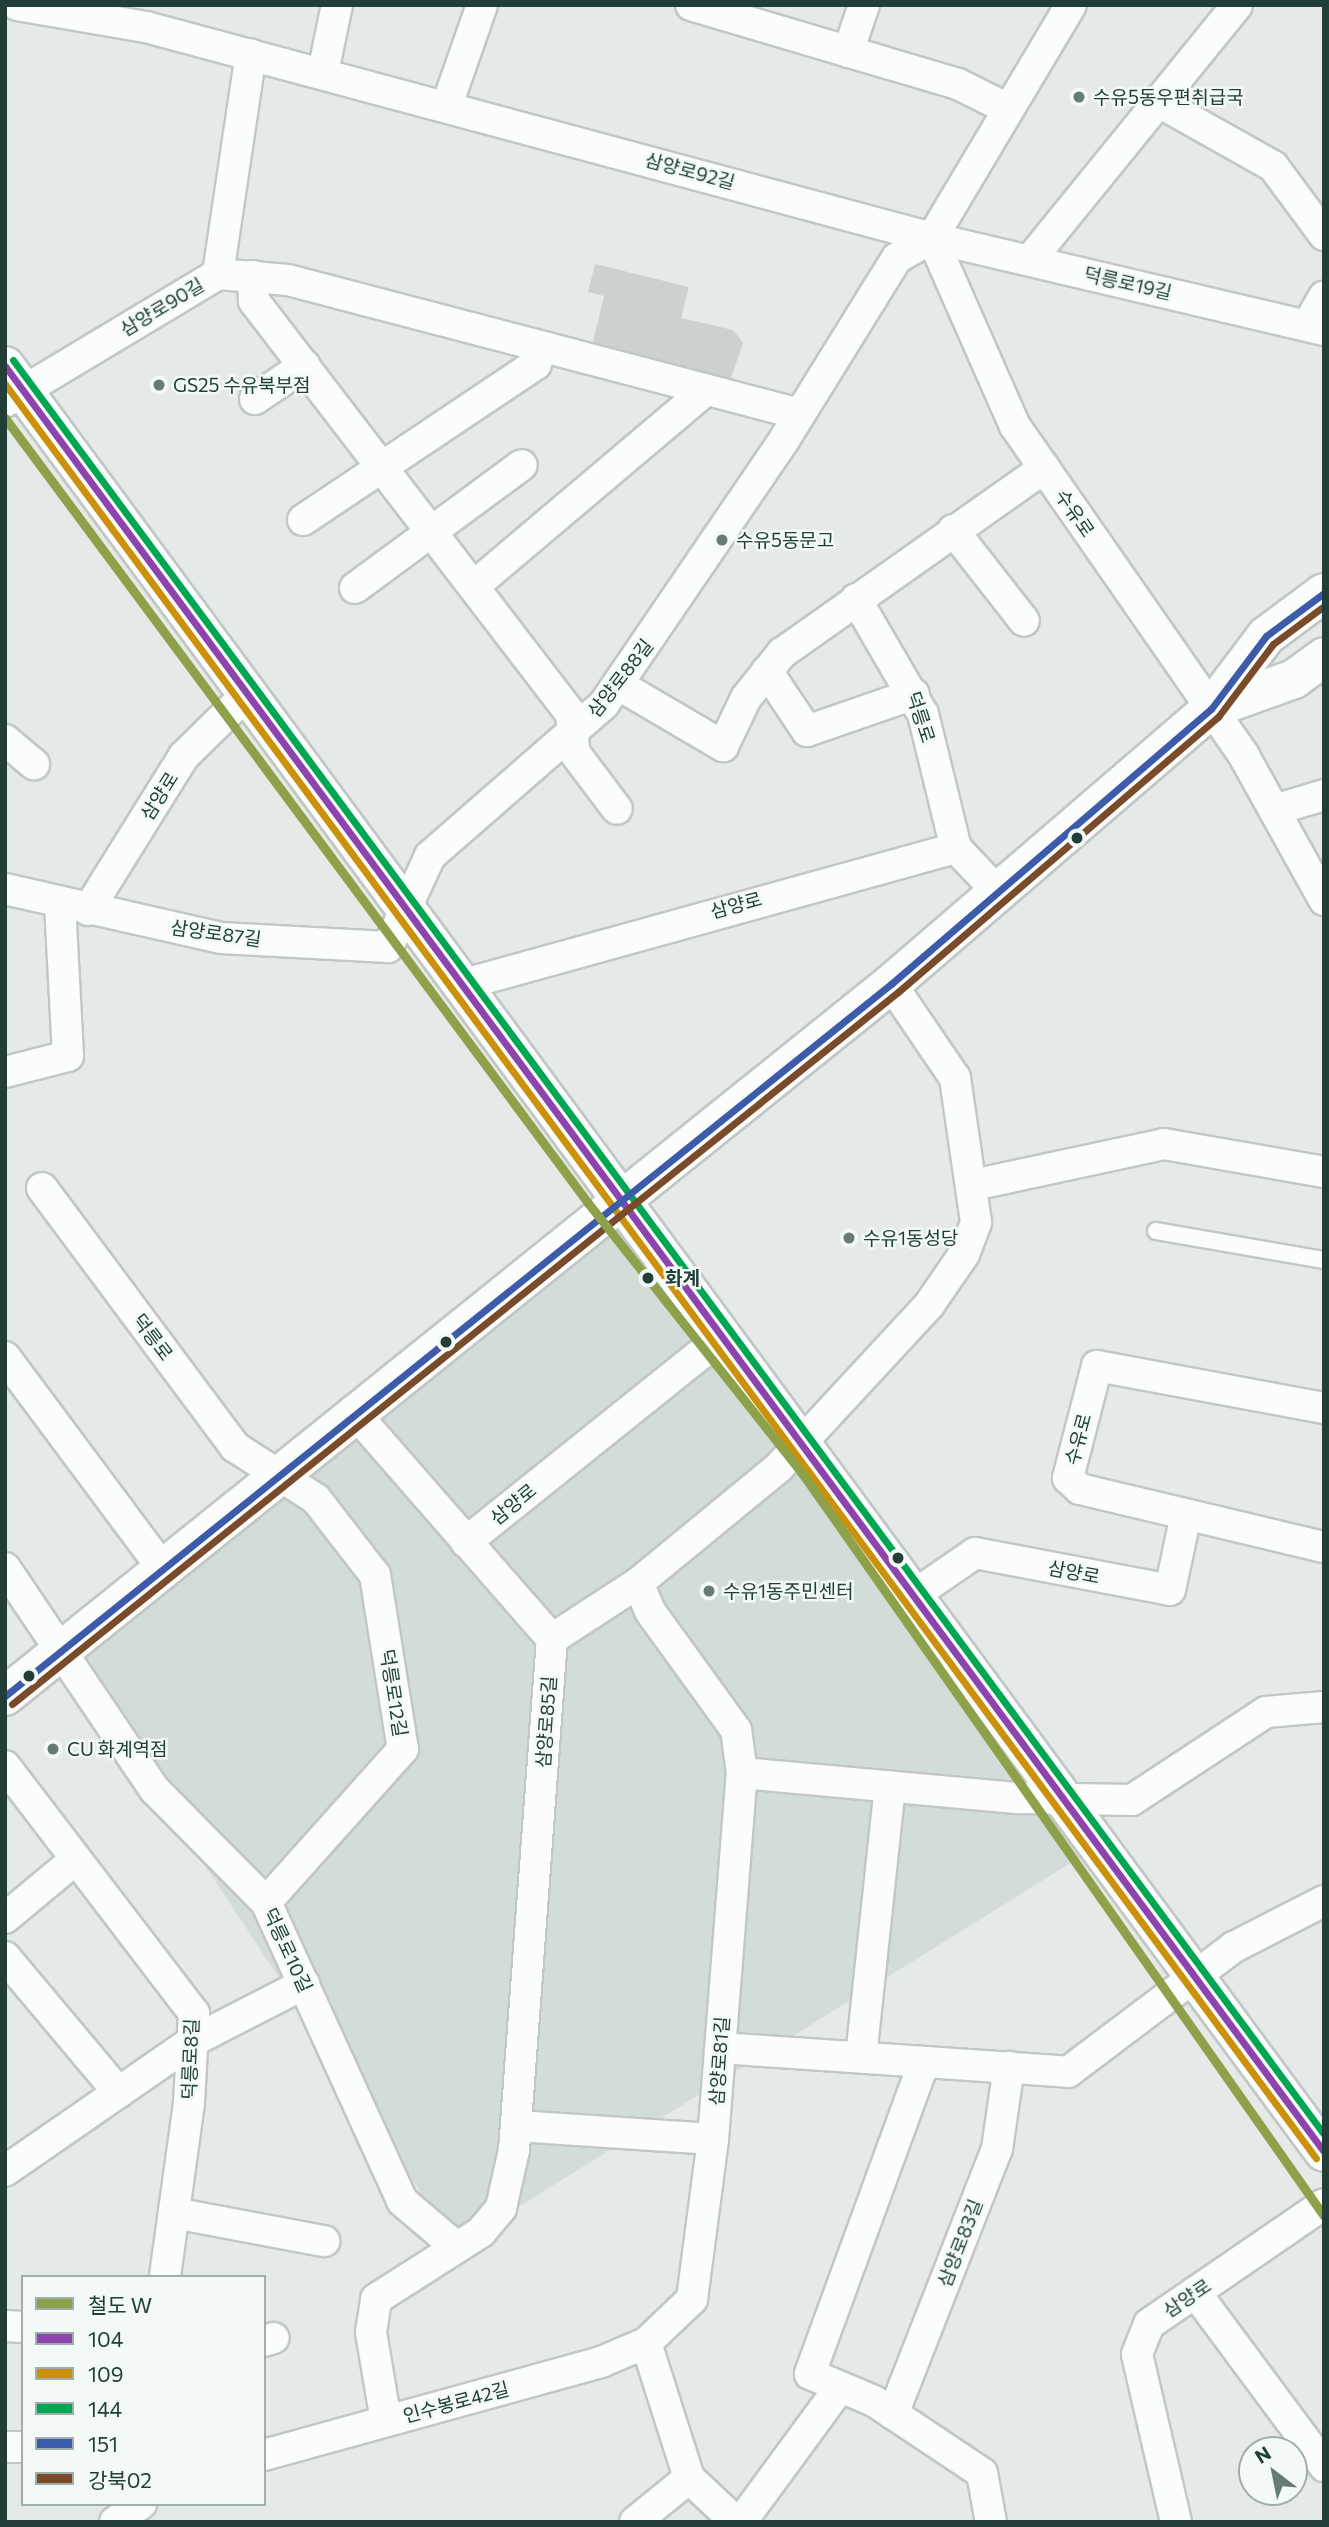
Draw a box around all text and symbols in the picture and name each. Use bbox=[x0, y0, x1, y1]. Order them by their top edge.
place label: 수유5동우편취급국 bbox=[1093, 86, 1244, 108]
marker: 수유5동우편취급국 bbox=[1071, 89, 1087, 105]
street label: 삼양로92길 bbox=[643, 148, 737, 194]
street label: 덕릉로19길 bbox=[1082, 262, 1174, 304]
street label: 삼양로90길 bbox=[116, 273, 208, 341]
place label: GS25 수유북부점 bbox=[173, 374, 311, 396]
marker: GS25 수유북부점 bbox=[151, 377, 167, 393]
street label: 수유로 bbox=[1051, 485, 1099, 541]
place label: 수유5동문고 bbox=[736, 529, 834, 551]
marker: 수유5동문고 bbox=[714, 532, 730, 548]
street label: 삼양로88길 bbox=[582, 634, 658, 722]
street label: 덕릉로 bbox=[902, 689, 940, 745]
street label: 삼양로 bbox=[135, 768, 183, 824]
unlabelled marker bbox=[1070, 831, 1084, 845]
street label: 삼양로 bbox=[708, 887, 764, 923]
street label: 삼양로87길 bbox=[169, 915, 263, 951]
place label: 수유1동성당 bbox=[863, 1227, 959, 1249]
marker: 수유1동성당 bbox=[841, 1230, 857, 1246]
marker: 화계 bbox=[637, 1267, 659, 1289]
place label: 화계 bbox=[665, 1267, 700, 1289]
street label: 덕릉로 bbox=[128, 1309, 178, 1365]
unlabelled marker bbox=[439, 1335, 453, 1349]
street label: 수유로 bbox=[1060, 1411, 1096, 1467]
street label: 삼양로 bbox=[485, 1479, 541, 1529]
unlabelled marker bbox=[891, 1551, 905, 1565]
street label: 삼양로 bbox=[1046, 1556, 1102, 1588]
place label: 수유1동주민센터 bbox=[723, 1580, 853, 1602]
marker: 수유1동주민센터 bbox=[701, 1583, 717, 1599]
street label: 덕릉로12길 bbox=[376, 1647, 412, 1739]
unlabelled marker bbox=[22, 1669, 36, 1683]
street label: 삼양로85길 bbox=[531, 1675, 561, 1769]
place label: CU 화계역점 bbox=[67, 1738, 167, 1760]
marker: CU 화계역점 bbox=[45, 1741, 61, 1757]
street label: 덕릉로10길 bbox=[259, 1904, 317, 1996]
street label: 삼양로81길 bbox=[705, 2016, 733, 2106]
street label: 덕릉로8길 bbox=[177, 2018, 203, 2100]
street label: 삼양로83길 bbox=[933, 2196, 987, 2290]
street label: 삼양로 bbox=[1159, 2274, 1215, 2322]
legend bbox=[21, 2275, 266, 2506]
text: 철도 W bbox=[88, 2292, 152, 2317]
text: 104 bbox=[88, 2326, 123, 2351]
text: 109 bbox=[88, 2361, 123, 2386]
street label: 인수봉로42길 bbox=[400, 2377, 512, 2427]
text: 144 bbox=[88, 2396, 122, 2421]
text: 151 bbox=[88, 2431, 118, 2456]
north arrow bbox=[1238, 2436, 1308, 2506]
text: N bbox=[1251, 2441, 1275, 2468]
text: 강북02 bbox=[88, 2467, 152, 2492]

